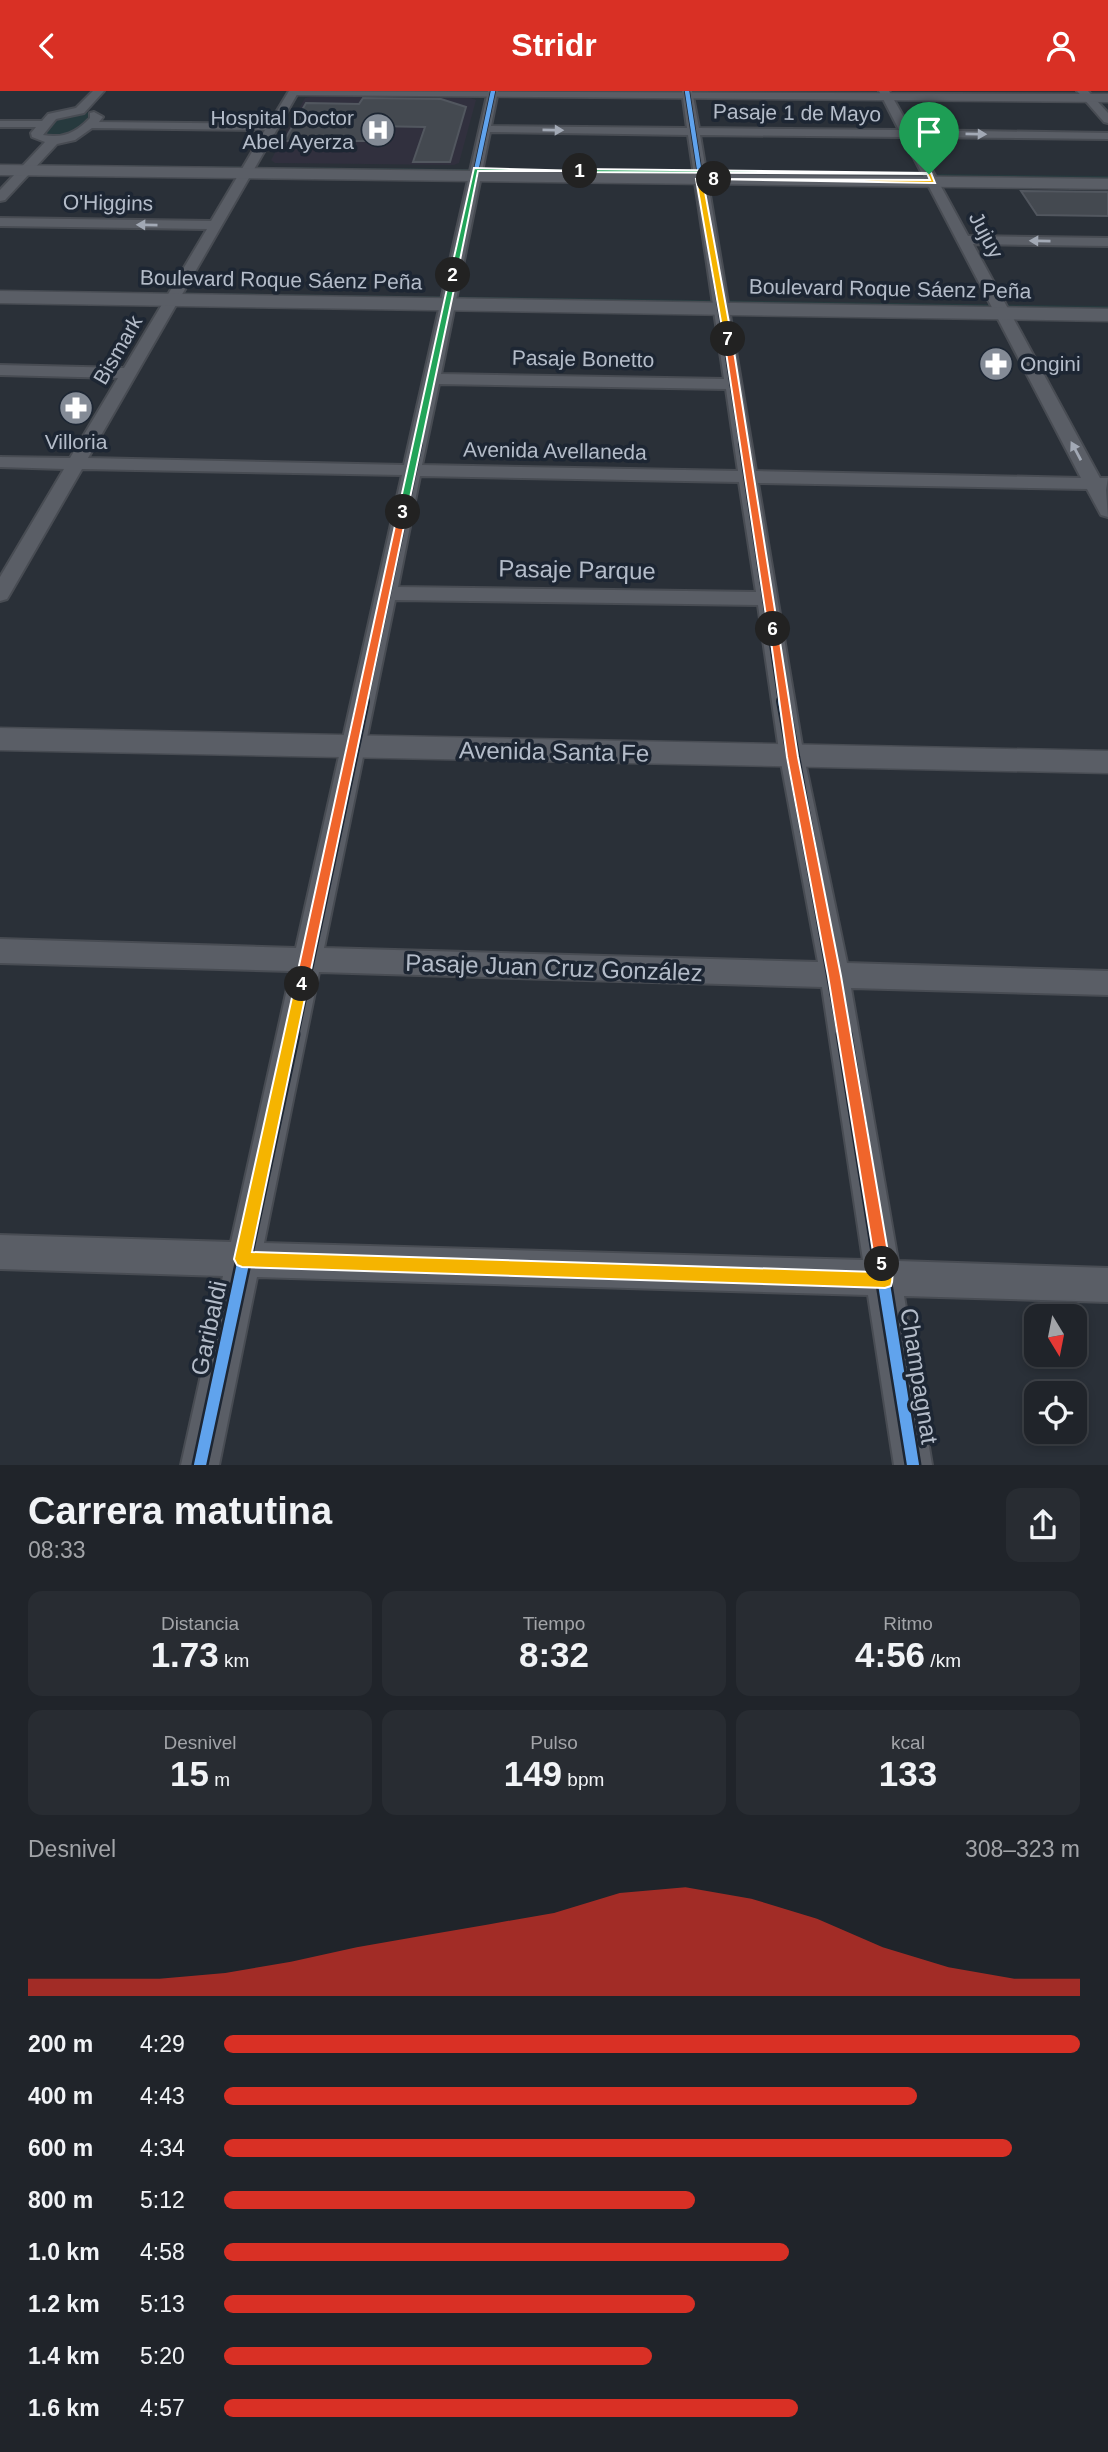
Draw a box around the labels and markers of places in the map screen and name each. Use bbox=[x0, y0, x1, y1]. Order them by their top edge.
pin bbox=[899, 102, 959, 174]
place label: Hospital Doctor Abel Ayerza bbox=[210, 106, 354, 153]
hospital icon: Hospital Doctor Abel Ayerza bbox=[359, 111, 397, 149]
pin: 1 bbox=[562, 153, 598, 189]
pin: 8 bbox=[696, 161, 732, 197]
pin: 2 bbox=[435, 257, 470, 293]
pin: 7 bbox=[710, 321, 746, 357]
pharmacy icon: Ongini bbox=[977, 345, 1015, 383]
place label: Ongini bbox=[1020, 352, 1081, 375]
pharmacy icon: Villoria bbox=[57, 389, 95, 427]
place label: Villoria bbox=[45, 430, 108, 453]
pin: 3 bbox=[386, 495, 420, 529]
pin: 6 bbox=[756, 611, 790, 647]
pin: 4 bbox=[284, 967, 320, 1001]
pin: 5 bbox=[864, 1247, 900, 1281]

